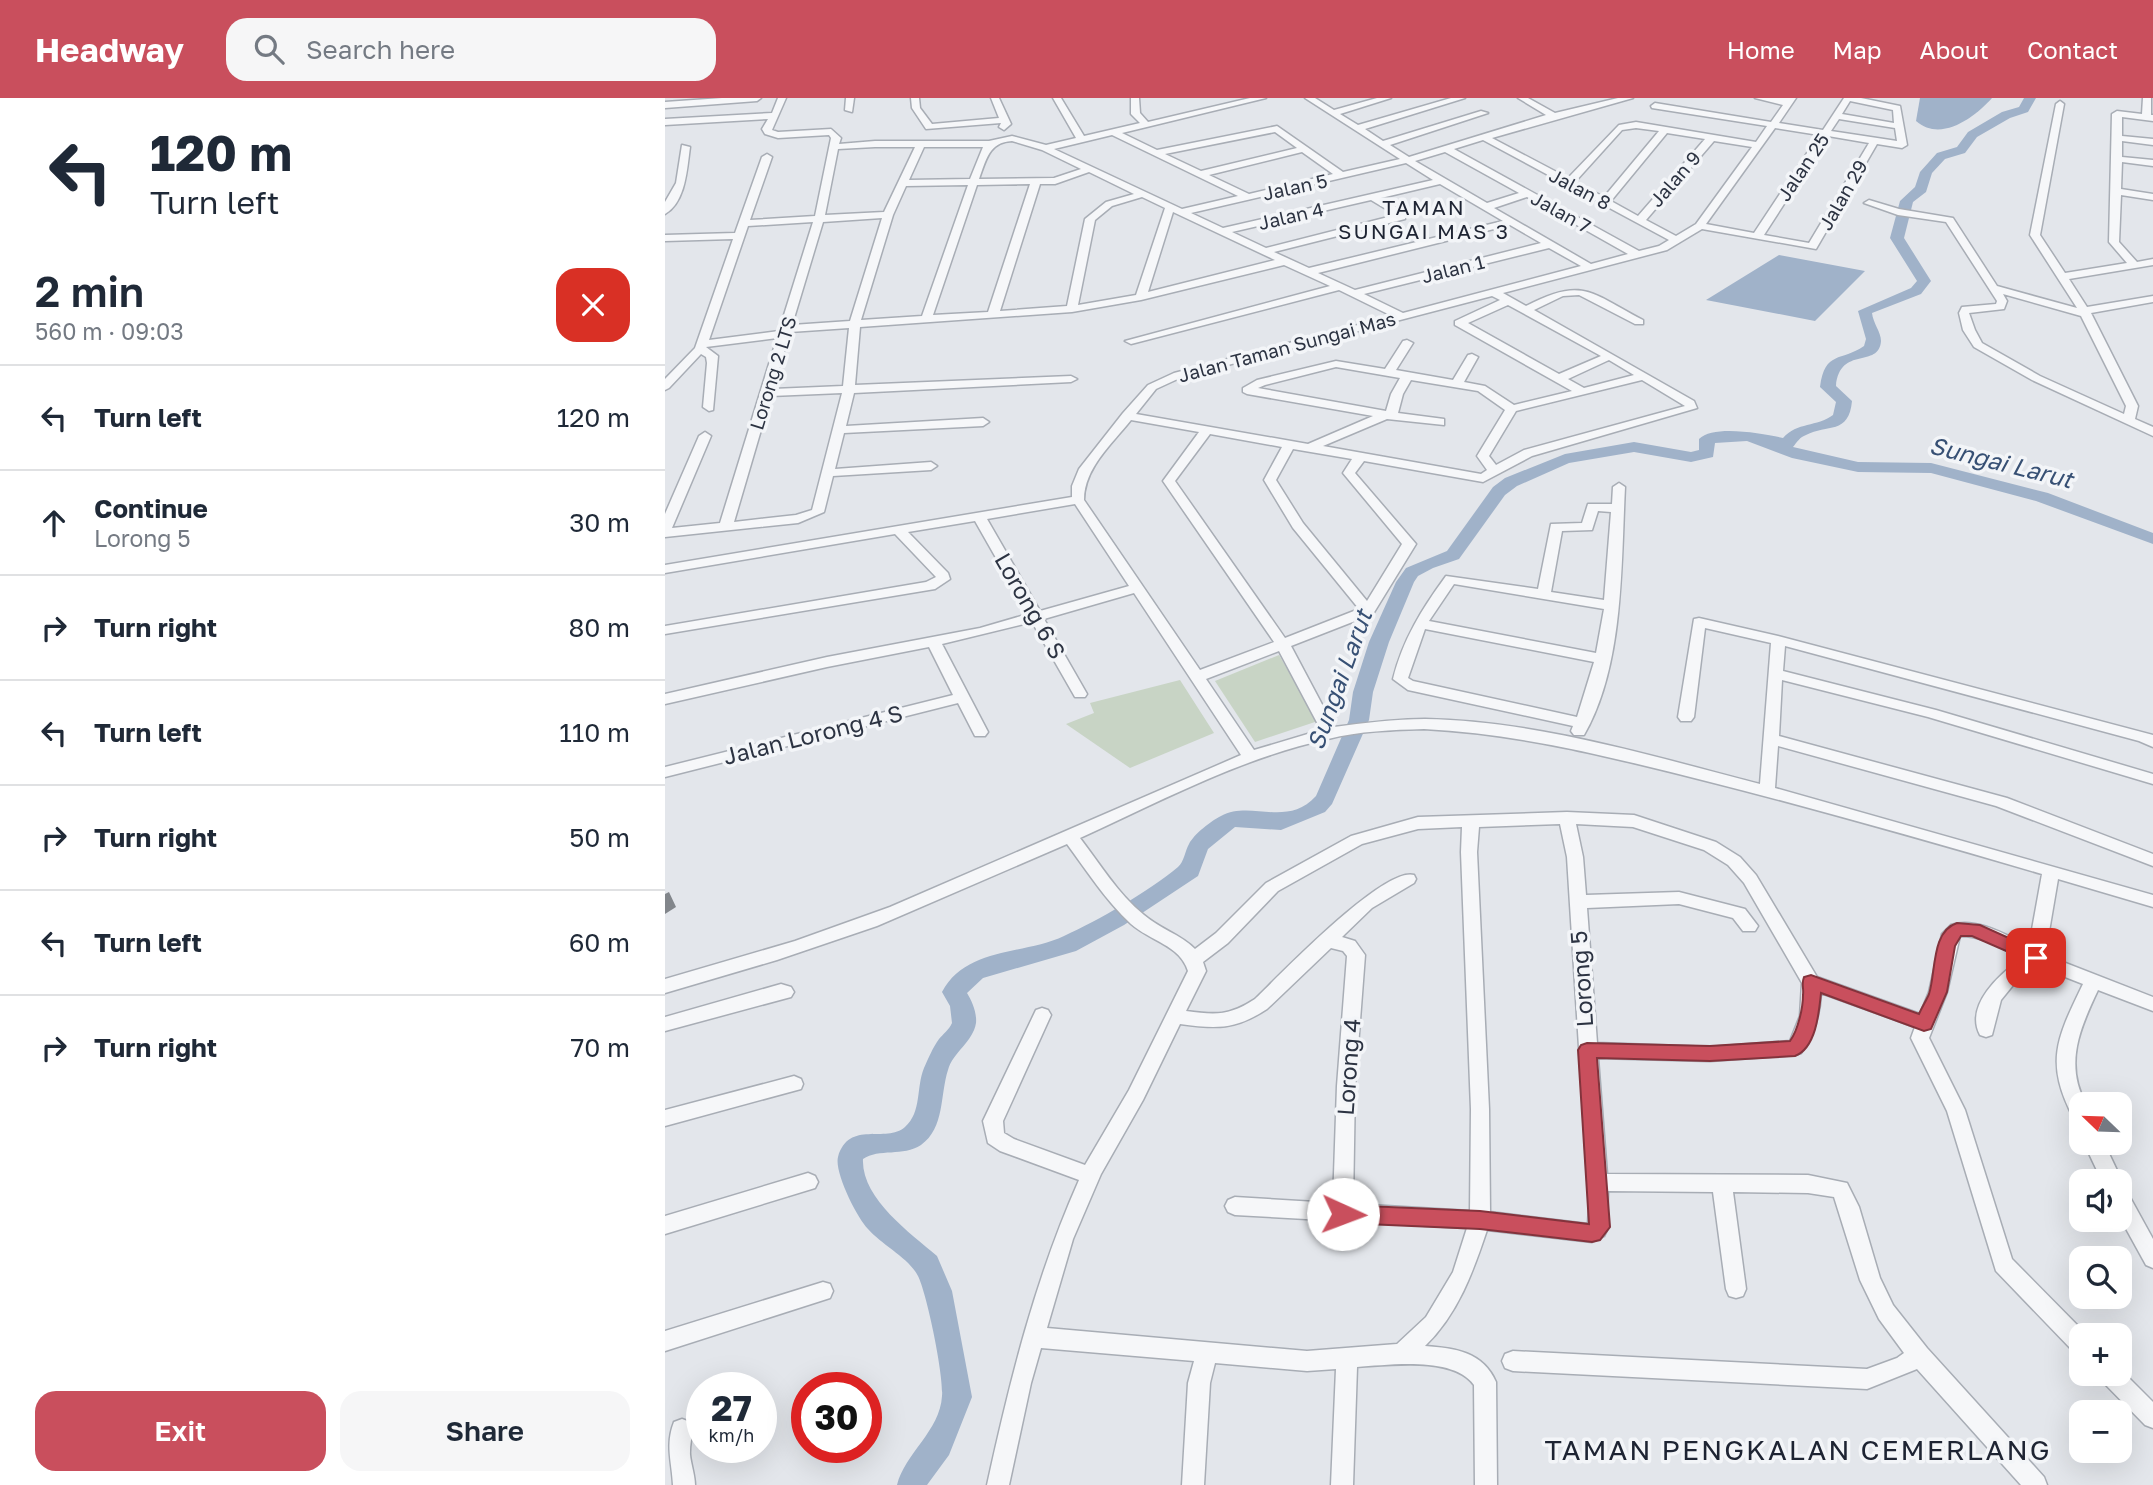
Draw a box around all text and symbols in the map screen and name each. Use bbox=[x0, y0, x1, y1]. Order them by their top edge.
search box bbox=[226, 18, 716, 81]
text: Headway bbox=[35, 30, 184, 69]
icon: search bbox=[250, 30, 288, 68]
text: Search here bbox=[306, 34, 455, 65]
text: Home bbox=[1727, 35, 1795, 64]
text: Map bbox=[1833, 35, 1882, 64]
text: About bbox=[1920, 35, 1989, 64]
text: Contact bbox=[2027, 35, 2118, 64]
text: 120 m bbox=[150, 123, 292, 182]
icon: left bbox=[35, 126, 126, 217]
street label: Jalan 25 bbox=[1772, 129, 1834, 205]
street label: Jalan 9 bbox=[1644, 146, 1705, 211]
street label: Jalan 29 bbox=[1813, 156, 1872, 234]
street label: Jalan 8 bbox=[1546, 163, 1615, 214]
street label: Jalan 5 bbox=[1260, 168, 1329, 205]
text: Turn left bbox=[150, 183, 279, 221]
street label: Jalan 7 bbox=[1527, 186, 1595, 237]
district label: TAMAN SUNGAI MAS 3 bbox=[1338, 194, 1510, 244]
street label: Jalan 4 bbox=[1256, 197, 1326, 234]
street label: Jalan 1 bbox=[1419, 250, 1487, 287]
text: 2 min bbox=[35, 266, 144, 316]
button: close bbox=[556, 268, 630, 342]
street label: Jalan Taman Sungai Mas bbox=[1176, 306, 1398, 387]
street label: Lorong 2 LTS bbox=[744, 313, 801, 432]
text: 560 m · 09:03 bbox=[35, 317, 184, 345]
icon: left bbox=[35, 399, 73, 437]
text: Turn left bbox=[94, 402, 202, 433]
text: 120 m bbox=[557, 402, 630, 433]
water label: Sungai Larut bbox=[1927, 430, 2078, 495]
text: Continue bbox=[94, 493, 208, 524]
icon: ahead bbox=[35, 504, 73, 542]
text: 30 m bbox=[569, 507, 630, 538]
text: Lorong 5 bbox=[94, 524, 191, 552]
street label: Lorong 6 S bbox=[989, 548, 1072, 663]
water label: Sungai Larut bbox=[1300, 604, 1379, 754]
icon: right bbox=[35, 609, 73, 647]
text: Turn right bbox=[94, 612, 217, 643]
text: 80 m bbox=[569, 612, 630, 643]
street label: Jalan Lorong 4 S bbox=[720, 698, 905, 770]
icon: left bbox=[35, 714, 73, 752]
text: Turn left bbox=[94, 717, 202, 748]
text: 110 m bbox=[559, 717, 630, 748]
icon: right bbox=[35, 819, 73, 857]
text: Turn right bbox=[94, 822, 217, 853]
text: 50 m bbox=[569, 822, 630, 853]
icon: left bbox=[35, 924, 73, 962]
text: Turn left bbox=[94, 927, 202, 958]
text: 60 m bbox=[569, 927, 630, 958]
pin bbox=[2006, 928, 2066, 988]
street label: Lorong 5 bbox=[1564, 930, 1598, 1028]
icon: arrive bbox=[2017, 939, 2055, 977]
street label: Lorong 4 bbox=[1331, 1017, 1365, 1116]
icon: right bbox=[35, 1029, 73, 1067]
text: Turn right bbox=[94, 1032, 217, 1063]
text: 70 m bbox=[571, 1032, 630, 1063]
north arrow bbox=[2069, 1092, 2131, 1155]
map controls bbox=[2069, 1092, 2132, 1463]
button: sound bbox=[2069, 1169, 2132, 1232]
position arrow bbox=[1306, 1177, 1380, 1251]
button: search bbox=[2069, 1246, 2132, 1309]
button: + bbox=[2069, 1323, 2132, 1386]
speed limit sign: 30 bbox=[791, 1372, 882, 1463]
text: 27 bbox=[711, 1387, 752, 1429]
button: Exit bbox=[35, 1391, 326, 1471]
button: Share bbox=[340, 1391, 630, 1471]
button: − bbox=[2069, 1400, 2132, 1463]
text: km/h bbox=[709, 1424, 754, 1446]
district label: TAMAN PENGKALAN CEMERLANG bbox=[1545, 1433, 2051, 1466]

